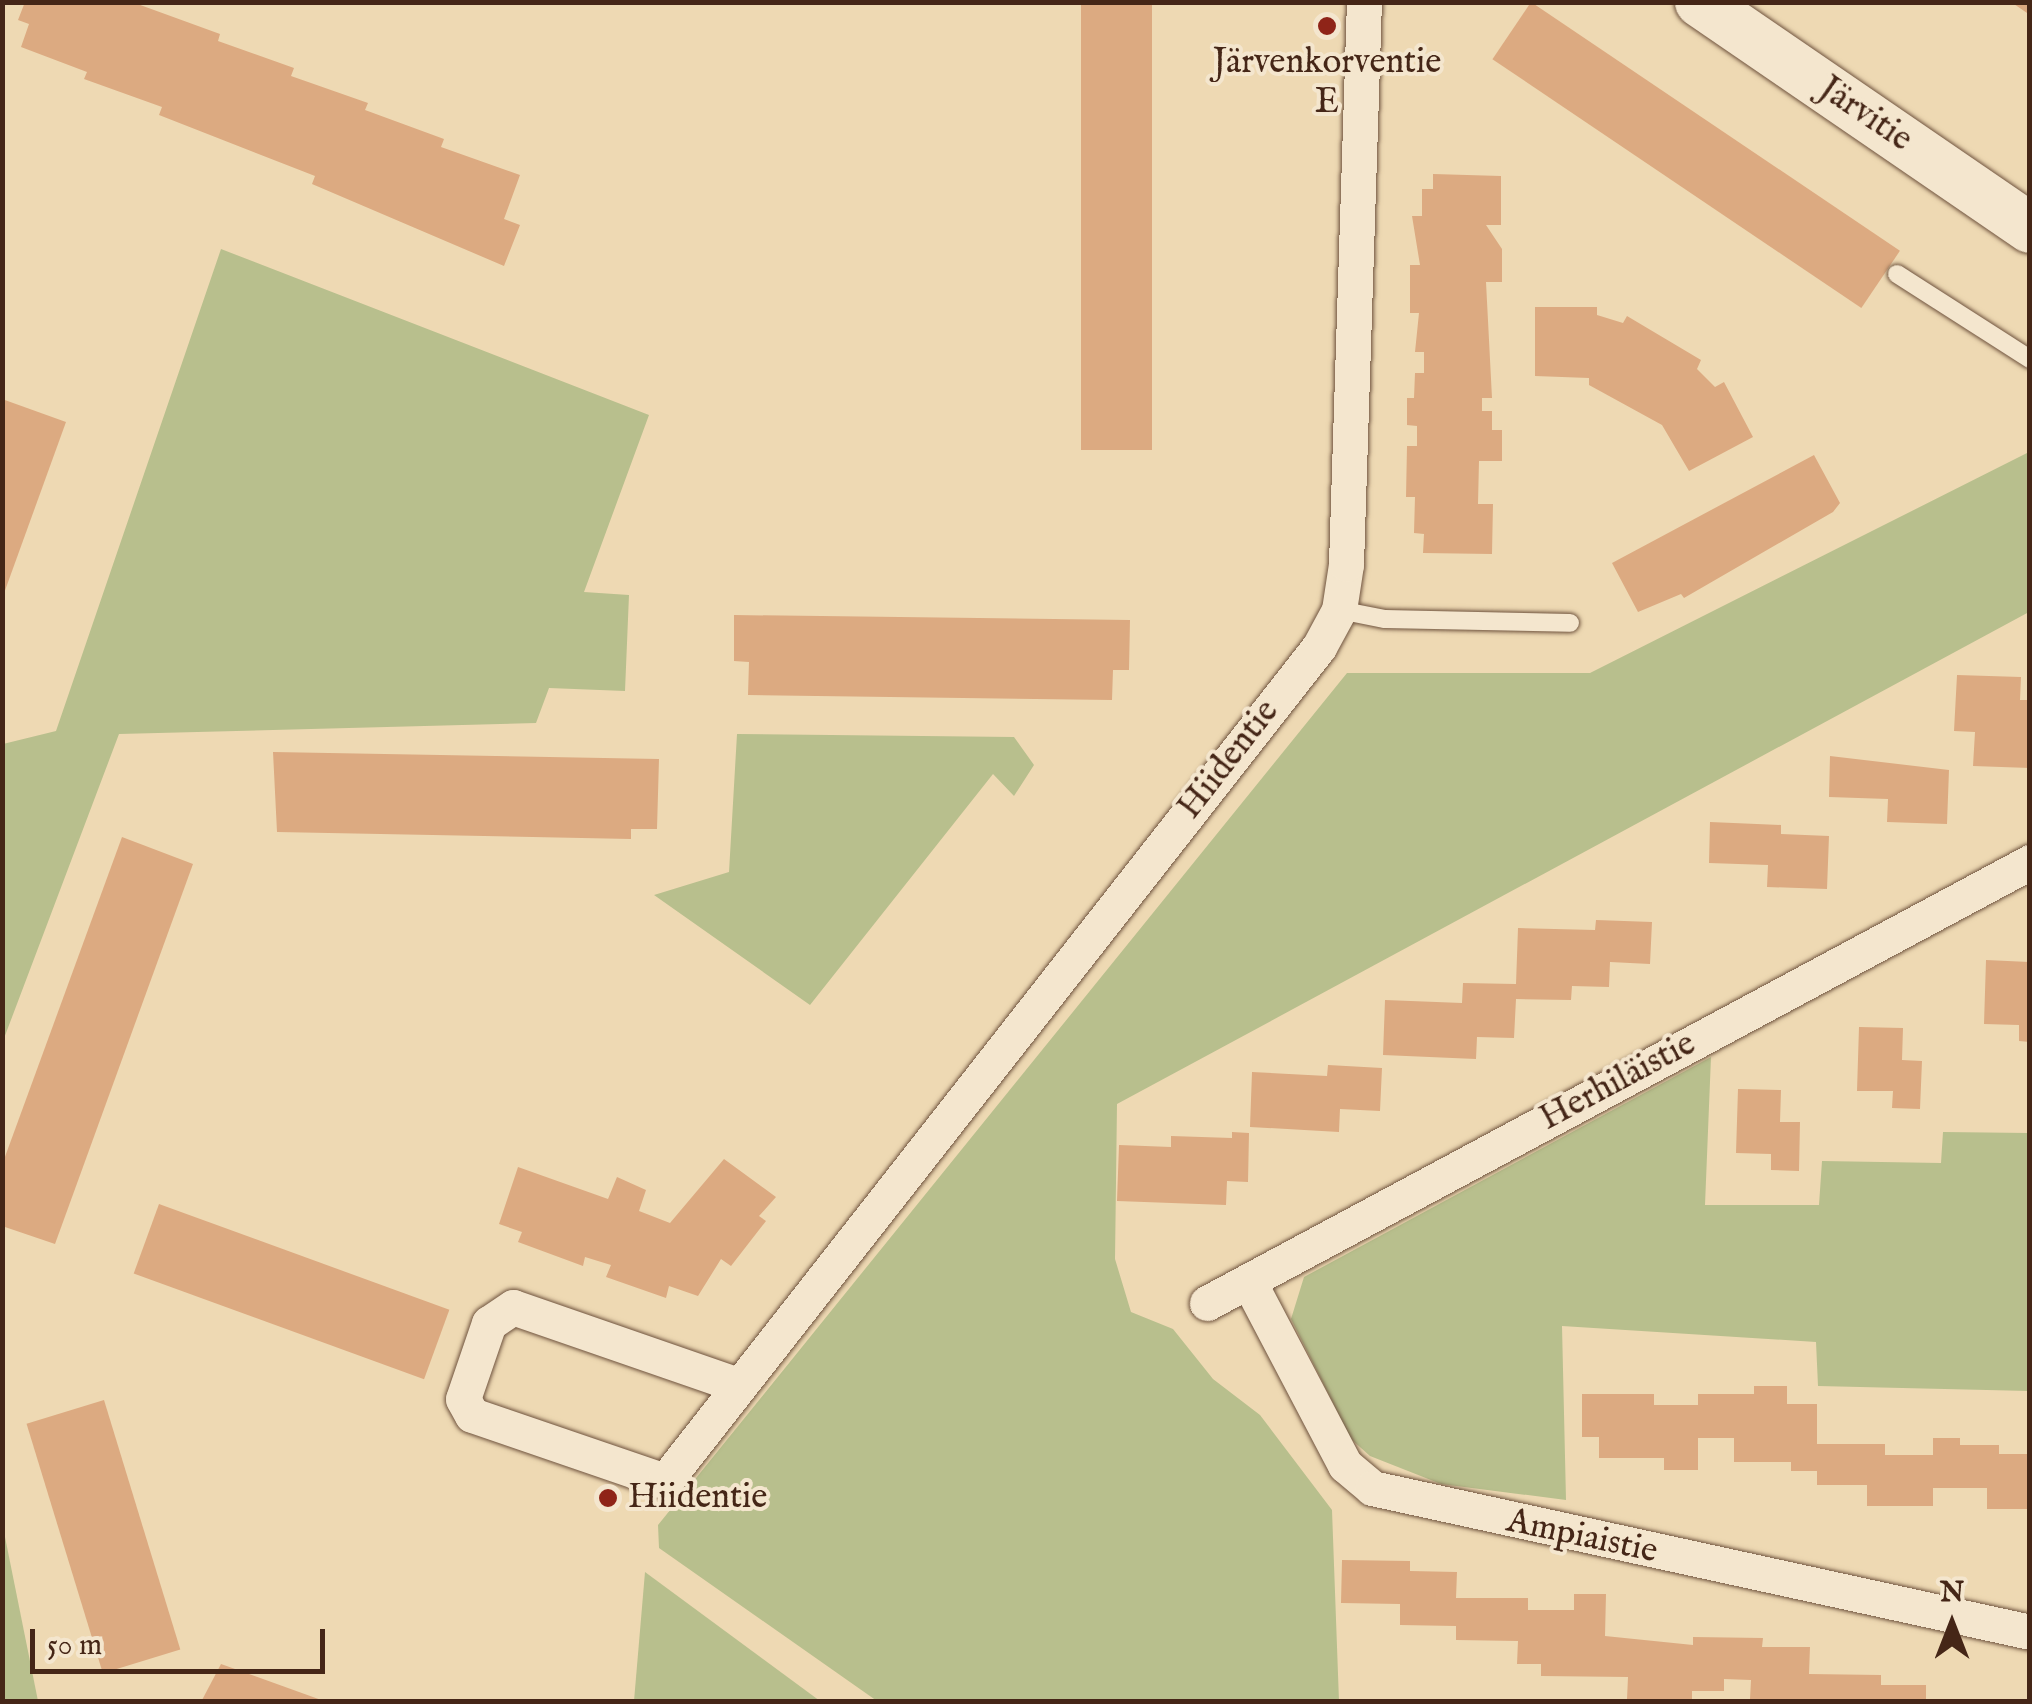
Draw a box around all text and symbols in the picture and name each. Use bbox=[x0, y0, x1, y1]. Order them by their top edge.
marker: Järvenkorventie E bbox=[1316, 15, 1338, 37]
place label: Järvenkorventie E bbox=[1213, 42, 1441, 124]
street label: Järvitie bbox=[1810, 69, 1920, 161]
street label: Hiidentie bbox=[1170, 692, 1288, 828]
street label: Herhiläistie bbox=[1533, 1024, 1703, 1140]
place label: Hiidentie bbox=[628, 1477, 767, 1519]
marker: Hiidentie bbox=[597, 1487, 619, 1509]
street label: Ampiaistie bbox=[1503, 1501, 1661, 1573]
north arrow bbox=[1902, 1574, 2002, 1674]
text: N bbox=[1940, 1576, 1964, 1611]
scale bar bbox=[35, 1609, 330, 1671]
text: 50 m bbox=[47, 1627, 102, 1665]

